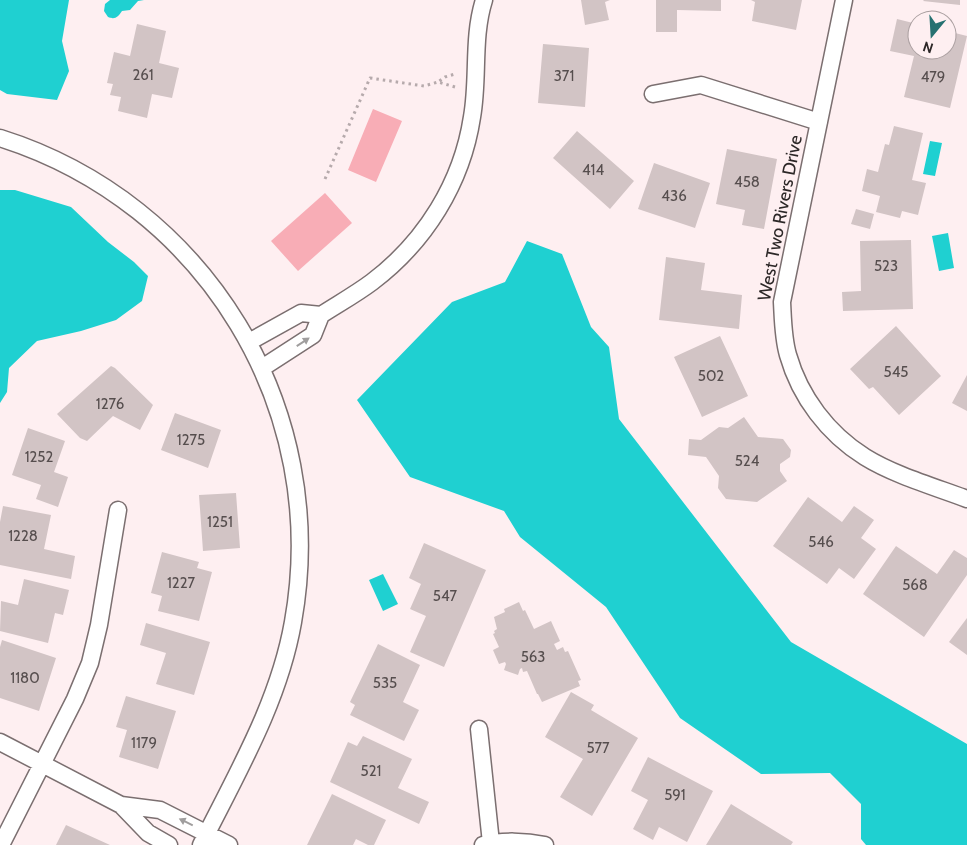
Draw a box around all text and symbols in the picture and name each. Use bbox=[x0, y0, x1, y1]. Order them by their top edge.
north arrow bbox=[907, 10, 957, 60]
text: N bbox=[920, 37, 935, 57]
house number: 261 bbox=[132, 66, 154, 84]
house number: 371 bbox=[554, 67, 574, 85]
house number: 479 bbox=[921, 68, 945, 86]
street label: West Two Rivers Drive bbox=[753, 133, 807, 303]
house number: 414 bbox=[582, 161, 604, 179]
house number: 458 bbox=[734, 173, 760, 191]
house number: 436 bbox=[661, 187, 687, 205]
house number: 523 bbox=[874, 257, 898, 275]
one-way arrow bbox=[296, 337, 309, 346]
house number: 545 bbox=[884, 363, 908, 381]
house number: 502 bbox=[698, 367, 724, 385]
house number: 1276 bbox=[96, 395, 124, 413]
house number: 1275 bbox=[177, 431, 205, 449]
house number: 1252 bbox=[25, 448, 53, 466]
house number: 524 bbox=[735, 452, 760, 470]
house number: 1251 bbox=[207, 513, 233, 531]
house number: 1228 bbox=[8, 527, 38, 545]
house number: 546 bbox=[808, 533, 834, 551]
house number: 1227 bbox=[167, 574, 196, 592]
house number: 568 bbox=[902, 576, 928, 594]
house number: 547 bbox=[433, 587, 458, 605]
house number: 563 bbox=[521, 648, 545, 666]
house number: 1180 bbox=[10, 669, 40, 687]
house number: 535 bbox=[373, 674, 397, 692]
house number: 1179 bbox=[131, 734, 157, 752]
house number: 577 bbox=[586, 739, 610, 757]
house number: 521 bbox=[361, 762, 381, 780]
house number: 591 bbox=[664, 786, 686, 804]
one-way arrow bbox=[179, 818, 193, 826]

